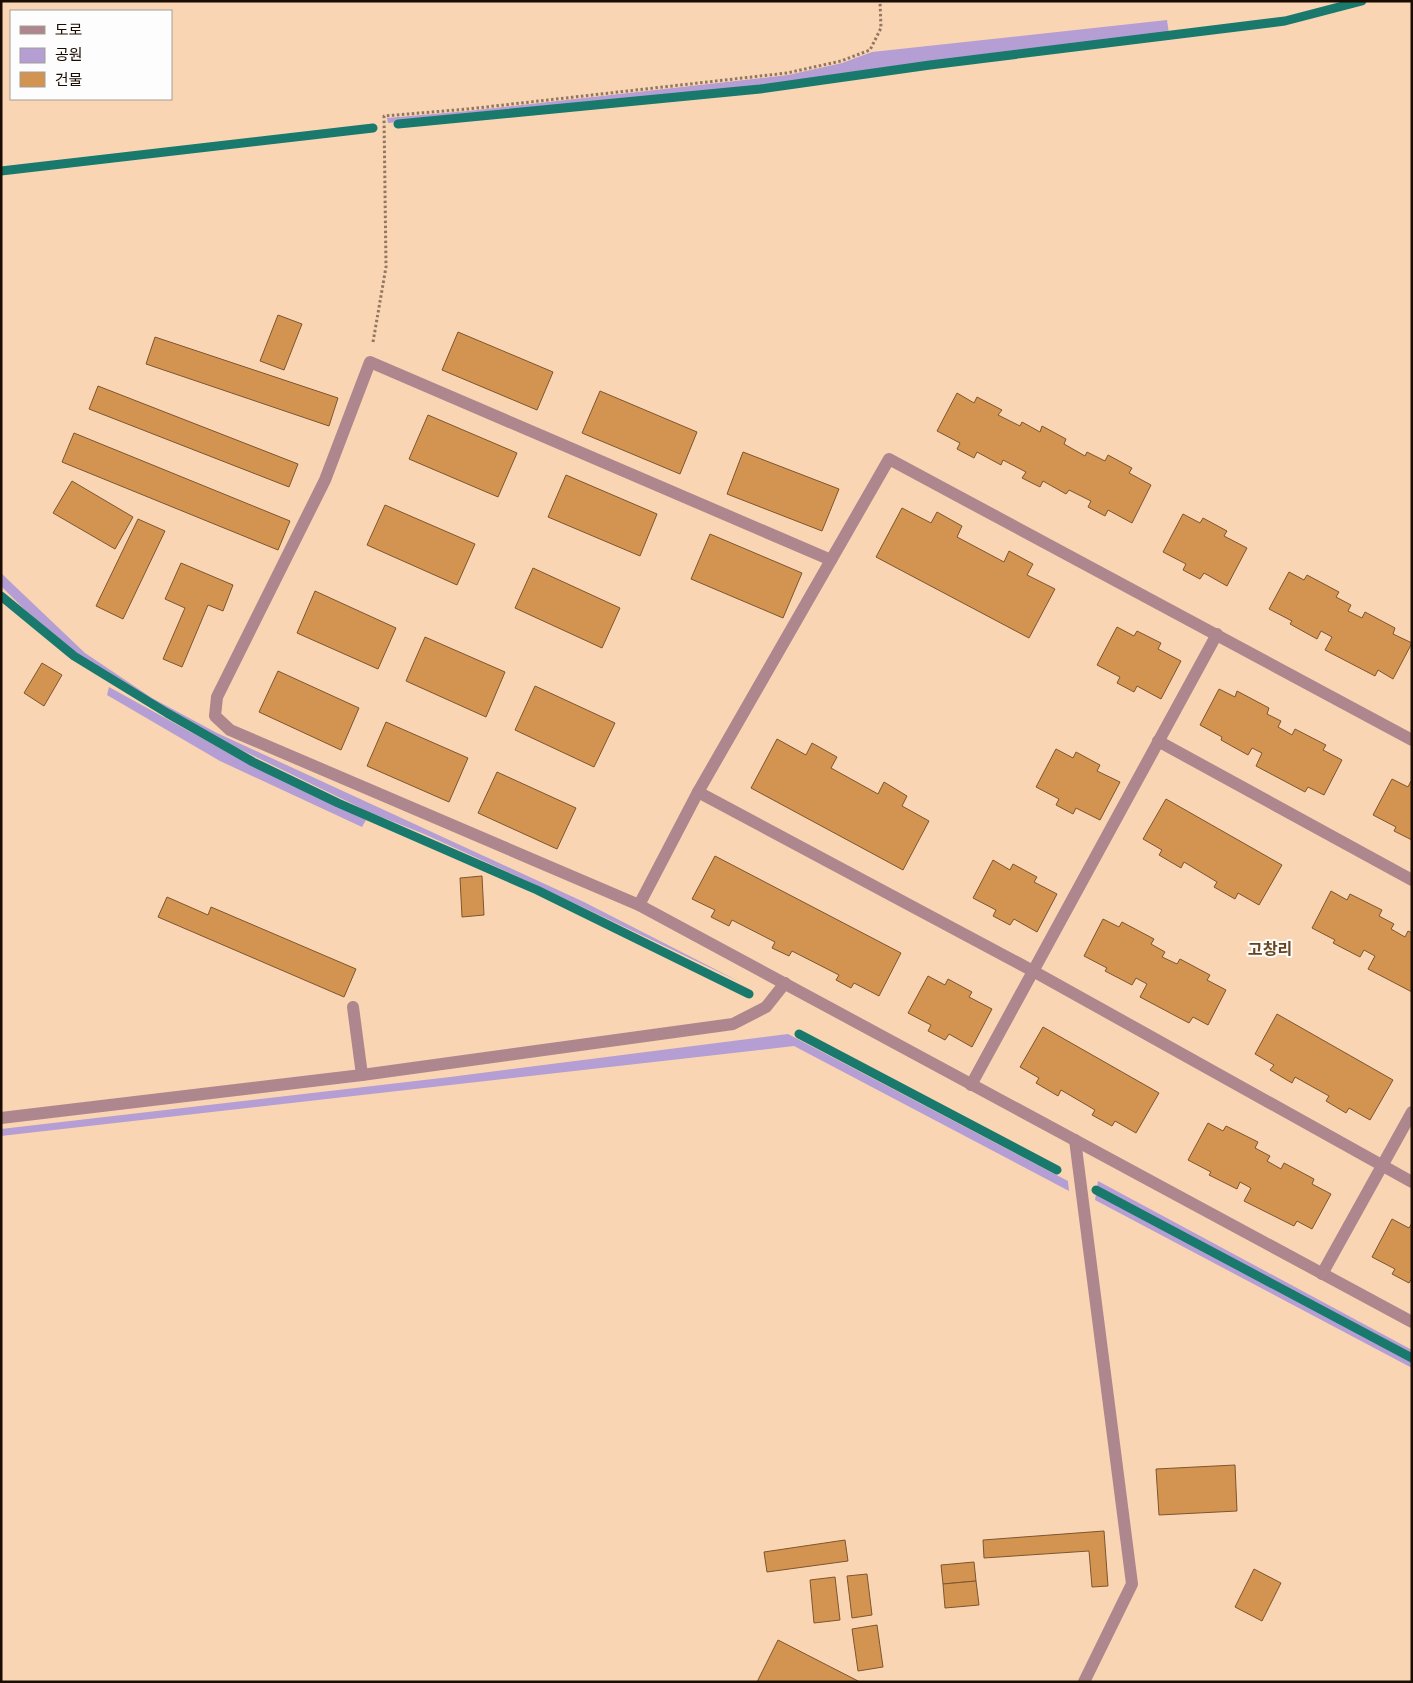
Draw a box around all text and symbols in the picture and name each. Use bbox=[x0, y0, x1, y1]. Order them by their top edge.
legend bbox=[10, 10, 172, 100]
text: 도로 bbox=[55, 21, 83, 39]
text: 공원 bbox=[55, 46, 83, 64]
text: 건물 bbox=[55, 71, 83, 89]
district label: 고창리 bbox=[1248, 940, 1292, 959]

